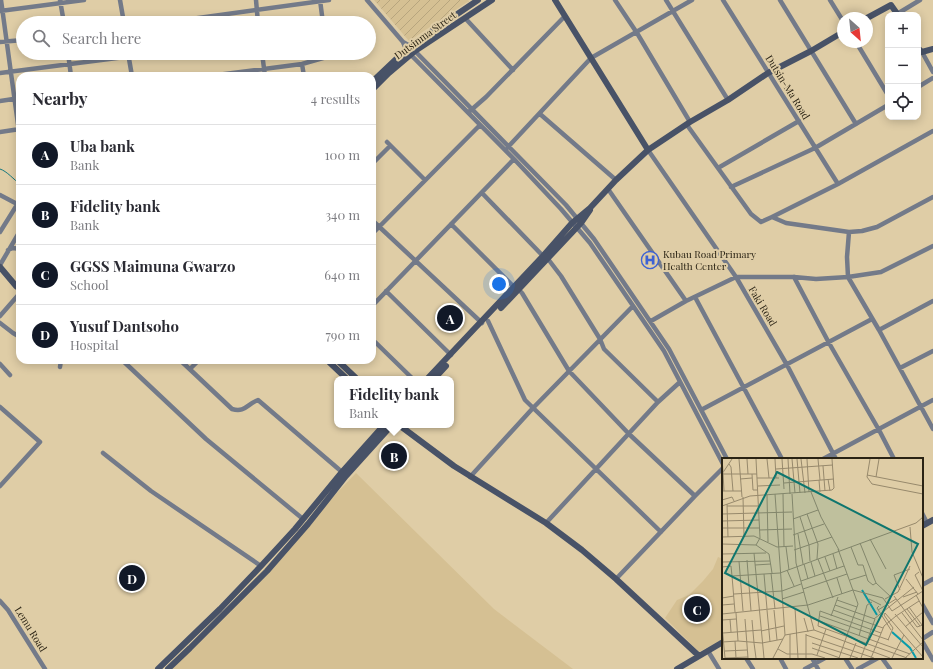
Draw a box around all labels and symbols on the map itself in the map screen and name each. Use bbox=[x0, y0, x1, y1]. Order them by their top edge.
street label: Dutsinma Street bbox=[391, 8, 459, 62]
north arrow bbox=[837, 12, 873, 48]
street label: Dutsin-Ma Road bbox=[763, 52, 814, 122]
place label: Kubau Road Primary Health Center bbox=[663, 247, 756, 273]
hospital icon: Kubau Road Primary Health Center bbox=[640, 250, 660, 270]
your location bbox=[489, 274, 509, 294]
street label: Faki Road bbox=[746, 283, 780, 329]
pin: A bbox=[437, 303, 463, 333]
pin: B bbox=[381, 441, 407, 471]
inset map bbox=[722, 458, 923, 659]
pin: D bbox=[119, 563, 145, 593]
pin: C bbox=[684, 594, 710, 624]
street label: Lemu Road bbox=[12, 604, 51, 654]

